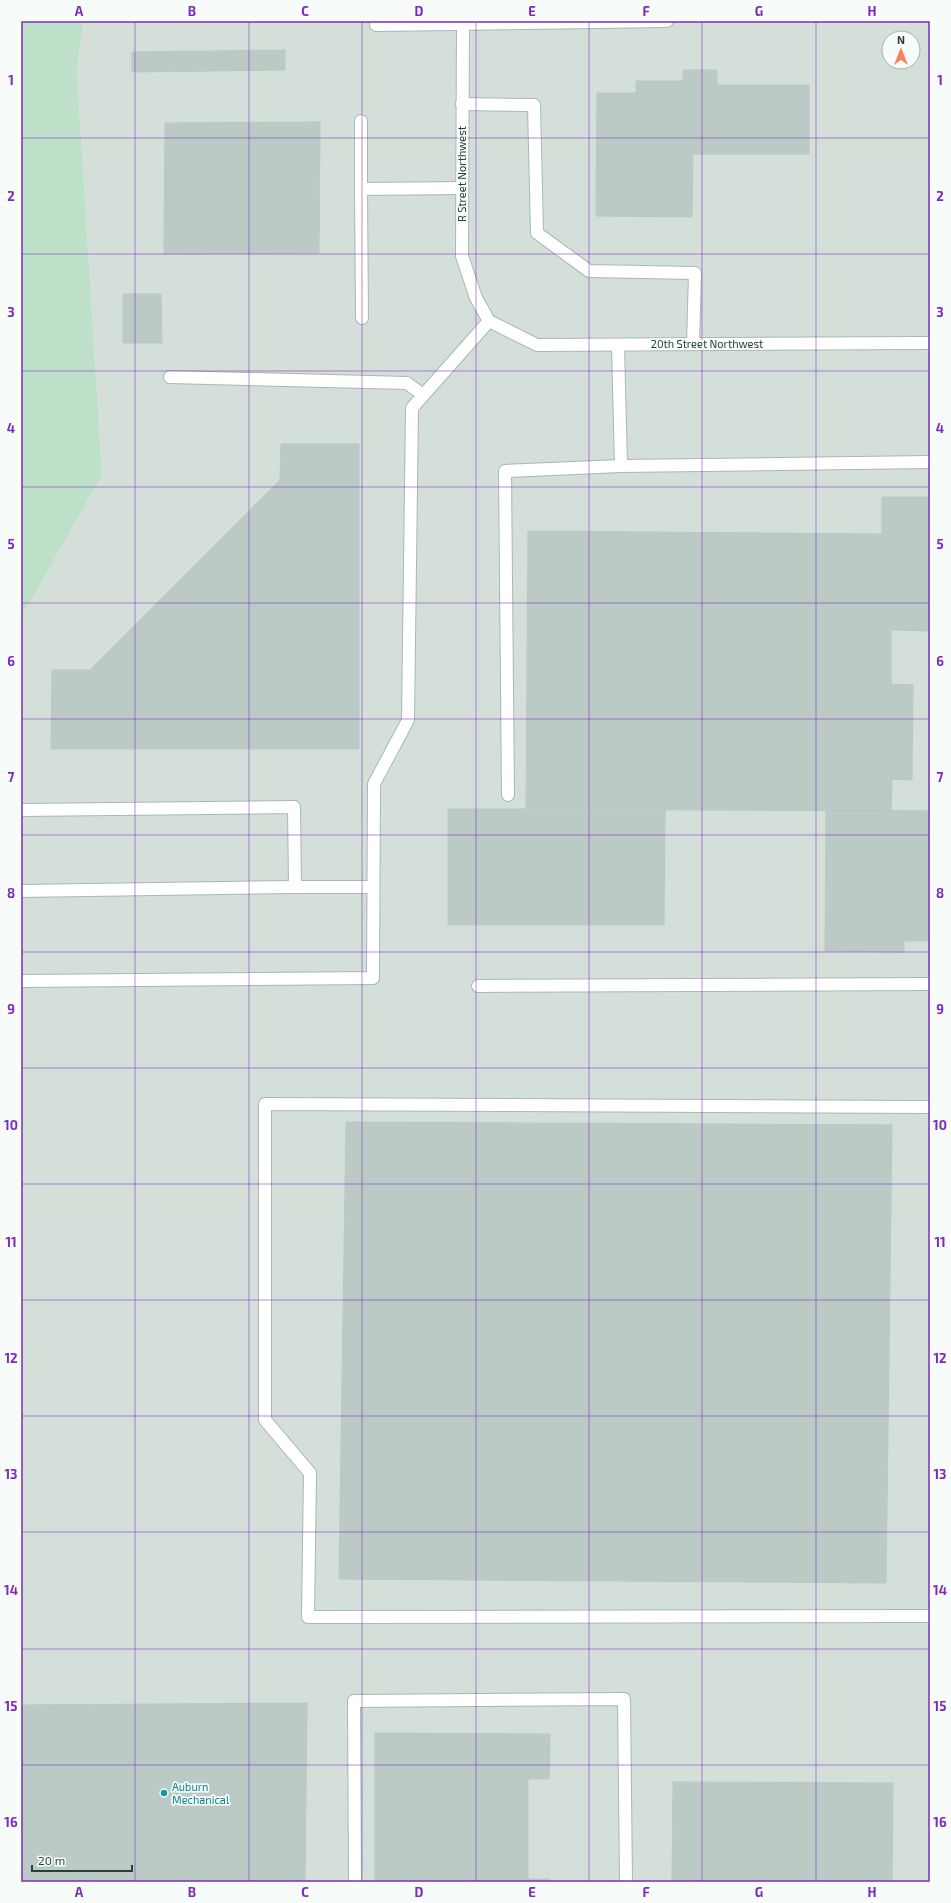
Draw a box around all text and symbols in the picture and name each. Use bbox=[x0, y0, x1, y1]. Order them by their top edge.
text: A bbox=[75, 3, 84, 19]
text: B bbox=[188, 3, 196, 19]
text: C bbox=[301, 3, 309, 19]
text: D bbox=[415, 3, 424, 19]
text: E bbox=[528, 3, 536, 19]
text: F bbox=[642, 3, 650, 19]
text: G bbox=[755, 3, 763, 19]
text: H bbox=[868, 3, 877, 19]
north arrow bbox=[881, 30, 921, 70]
text: N bbox=[897, 33, 905, 46]
text: 1 bbox=[8, 72, 14, 88]
text: 1 bbox=[937, 72, 943, 88]
street label: R Street Northwest bbox=[455, 126, 468, 222]
text: 2 bbox=[7, 188, 15, 204]
text: 2 bbox=[936, 188, 944, 204]
text: 3 bbox=[7, 304, 15, 320]
text: 3 bbox=[936, 304, 944, 320]
street label: 20th Street Northwest bbox=[651, 337, 763, 350]
text: 4 bbox=[7, 420, 15, 436]
text: 4 bbox=[936, 420, 944, 436]
text: 5 bbox=[7, 536, 15, 552]
text: 5 bbox=[936, 536, 944, 552]
text: 6 bbox=[7, 653, 15, 669]
text: 6 bbox=[936, 653, 944, 669]
text: 7 bbox=[8, 769, 15, 785]
text: 7 bbox=[937, 769, 944, 785]
text: 8 bbox=[7, 885, 15, 901]
text: 8 bbox=[936, 885, 944, 901]
text: 9 bbox=[7, 1001, 15, 1017]
text: 9 bbox=[936, 1001, 944, 1017]
text: 10 bbox=[4, 1117, 18, 1133]
text: 10 bbox=[933, 1117, 947, 1133]
text: 11 bbox=[5, 1234, 17, 1250]
text: 11 bbox=[934, 1234, 946, 1250]
text: 12 bbox=[4, 1350, 18, 1366]
text: 12 bbox=[933, 1350, 947, 1366]
text: 13 bbox=[5, 1466, 18, 1482]
text: 13 bbox=[934, 1466, 947, 1482]
text: 14 bbox=[4, 1582, 18, 1598]
text: 14 bbox=[933, 1582, 947, 1598]
text: 15 bbox=[5, 1698, 17, 1714]
text: 15 bbox=[934, 1698, 946, 1714]
place label: Auburn Mechanical bbox=[172, 1780, 230, 1806]
marker: Auburn Mechanical bbox=[159, 1788, 169, 1798]
text: 16 bbox=[4, 1814, 18, 1830]
text: 16 bbox=[933, 1814, 947, 1830]
scale bar bbox=[32, 1847, 132, 1873]
text: 20 m bbox=[38, 1853, 65, 1867]
text: A bbox=[75, 1884, 84, 1900]
text: B bbox=[188, 1884, 196, 1900]
text: C bbox=[301, 1884, 309, 1900]
text: D bbox=[415, 1884, 424, 1900]
text: E bbox=[528, 1884, 536, 1900]
text: F bbox=[642, 1884, 650, 1900]
text: G bbox=[755, 1884, 763, 1900]
text: H bbox=[868, 1884, 877, 1900]

